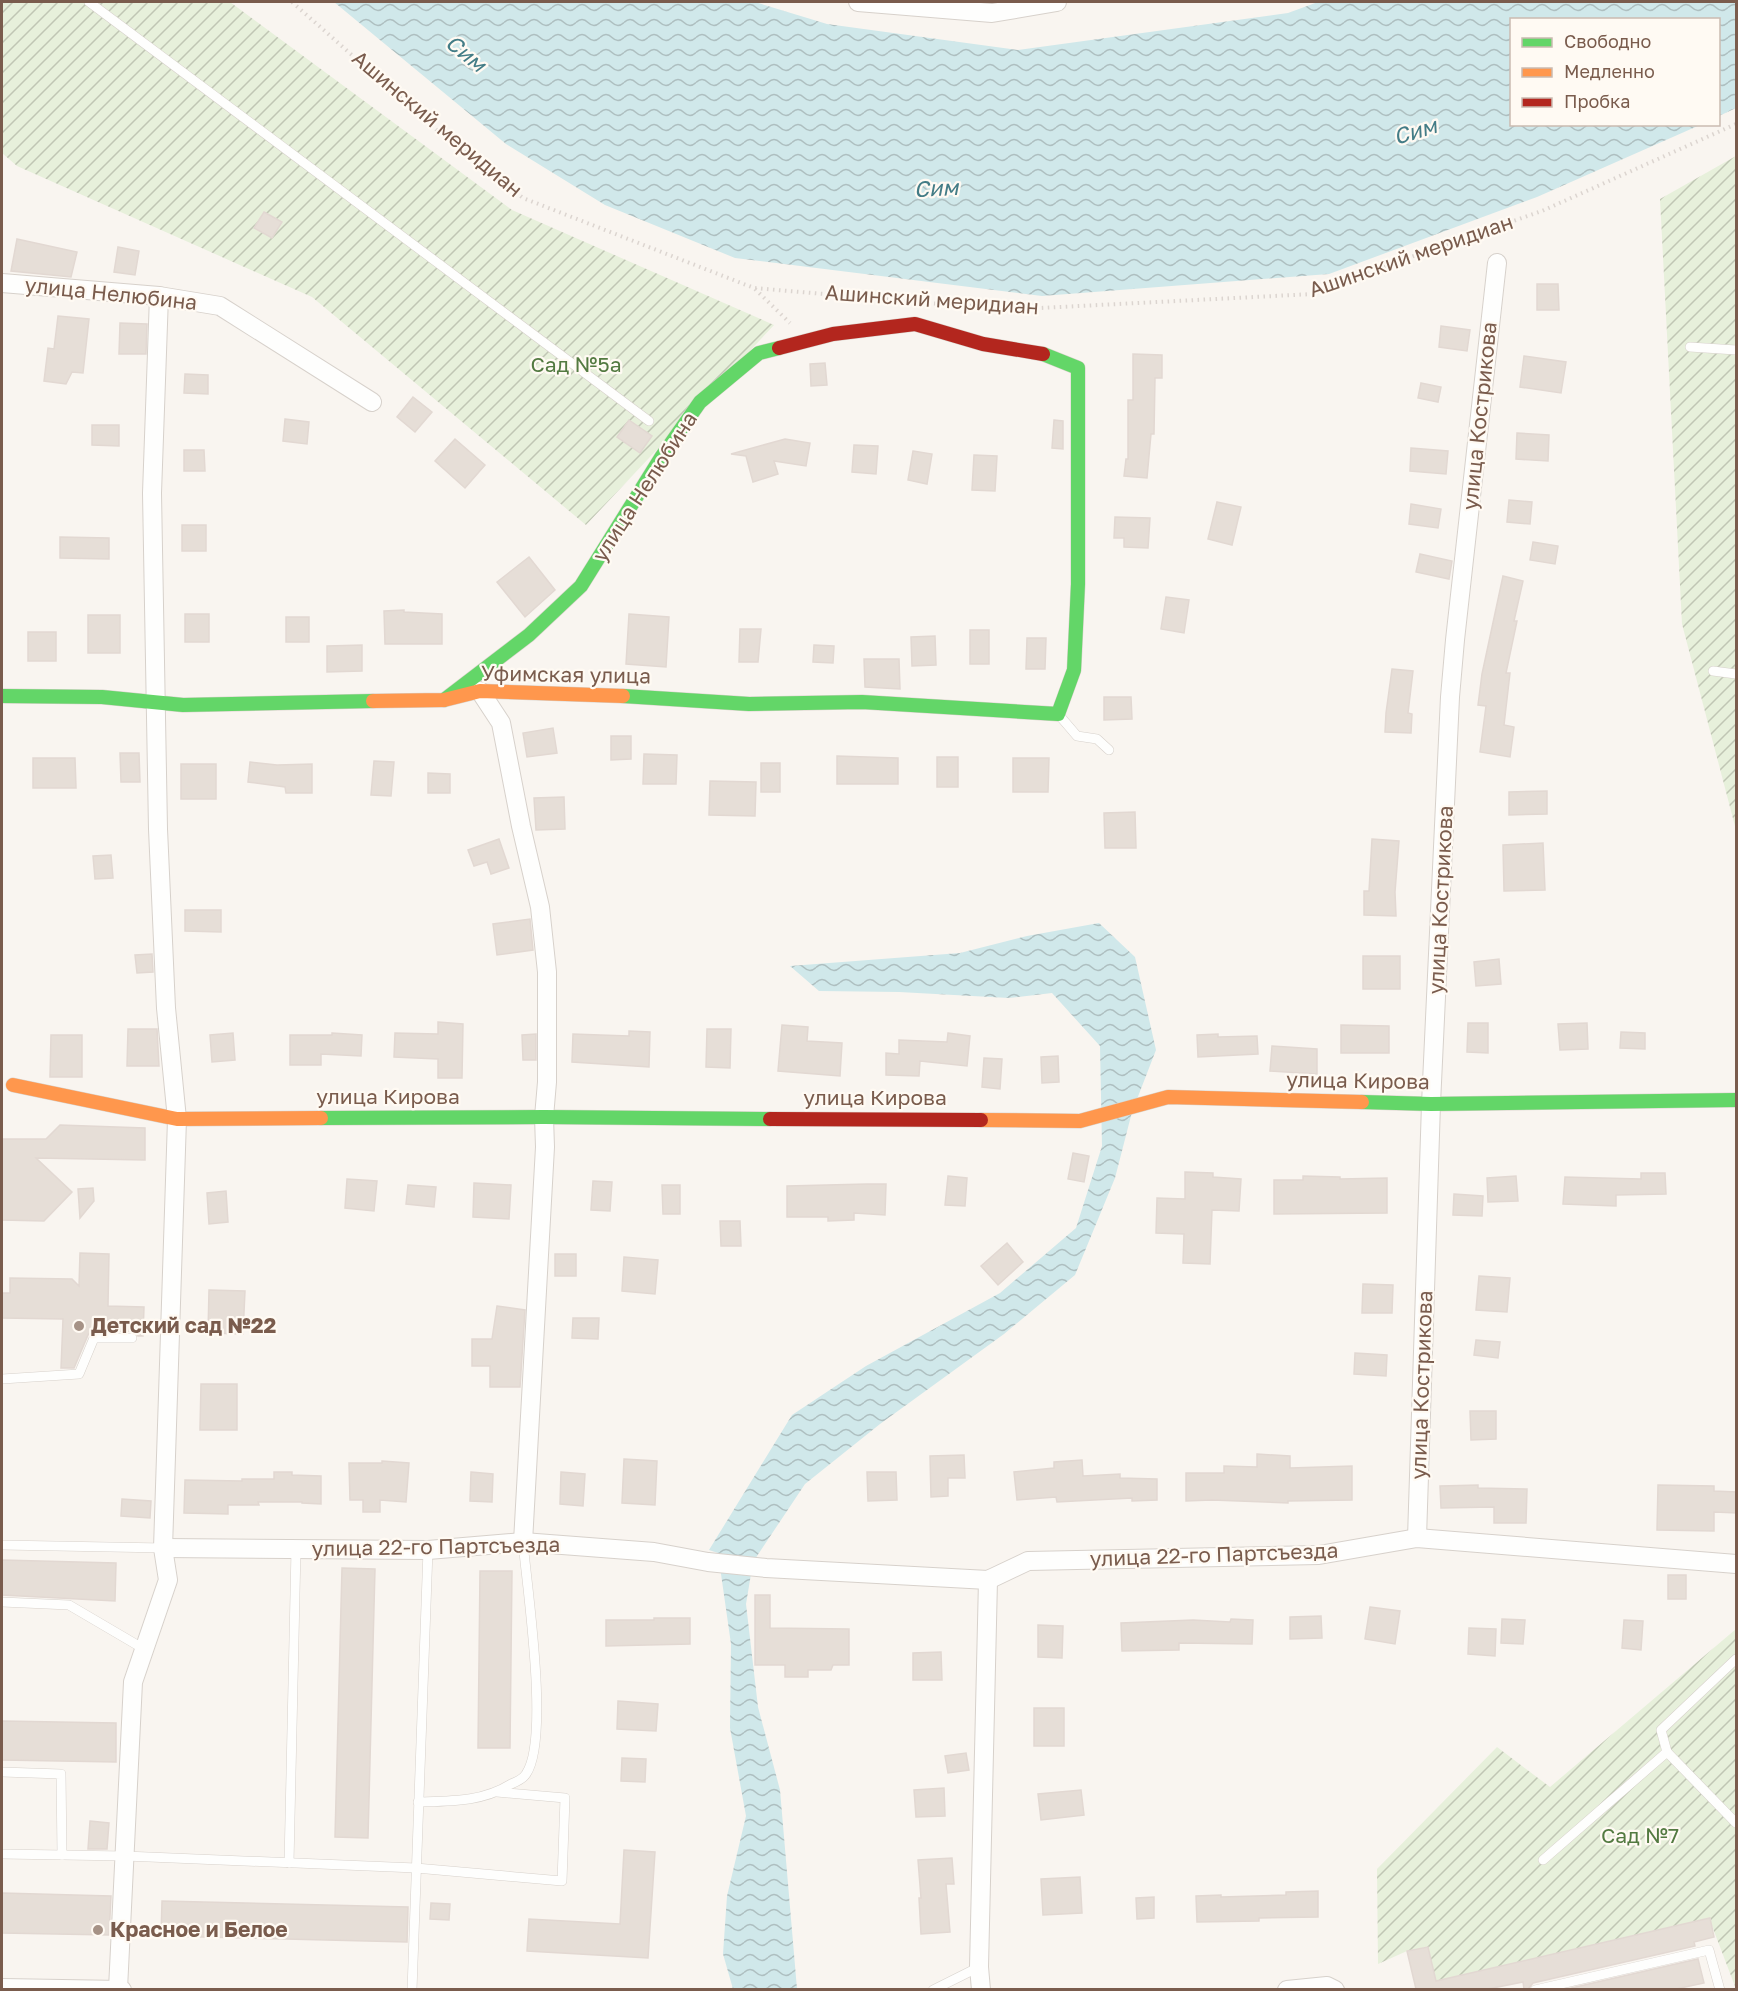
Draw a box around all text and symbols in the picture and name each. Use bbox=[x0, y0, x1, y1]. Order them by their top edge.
legend bbox=[1510, 18, 1720, 126]
water label: Сим bbox=[441, 28, 493, 78]
text: Свободно bbox=[1564, 30, 1651, 52]
street label: Ашинский меридиан bbox=[347, 44, 528, 202]
text: Медленно bbox=[1564, 60, 1655, 82]
text: Пробка bbox=[1564, 90, 1630, 112]
water label: Сим bbox=[1390, 111, 1441, 150]
water label: Сим bbox=[913, 173, 960, 202]
street label: Ашинский меридиан bbox=[1305, 208, 1516, 302]
street label: улица Нелюбина bbox=[24, 271, 199, 315]
street label: Ашинский меридиан bbox=[824, 279, 1040, 319]
street label: улица Кострикова bbox=[1456, 320, 1502, 511]
park label: Сад №5а bbox=[530, 351, 622, 377]
street label: улица Нелюбина bbox=[586, 407, 702, 566]
street label: Уфимская улица bbox=[481, 660, 651, 688]
street label: улица Кострикова bbox=[1422, 805, 1458, 995]
street label: улица Кирова bbox=[1286, 1066, 1430, 1094]
street label: улица Кирова bbox=[316, 1083, 460, 1109]
street label: улица Кирова bbox=[803, 1084, 947, 1110]
street label: улица Кострикова bbox=[1405, 1290, 1437, 1480]
place label: Детский сад №22 bbox=[91, 1312, 277, 1338]
marker: Детский сад №22 bbox=[72, 1319, 86, 1333]
street label: улица 22-го Партсъезда bbox=[311, 1531, 561, 1561]
street label: улица 22-го Партсъезда bbox=[1089, 1537, 1339, 1571]
park label: Сад №7 bbox=[1601, 1822, 1679, 1848]
place label: Красное и Белое bbox=[110, 1916, 288, 1942]
marker: Красное и Белое bbox=[91, 1923, 105, 1937]

